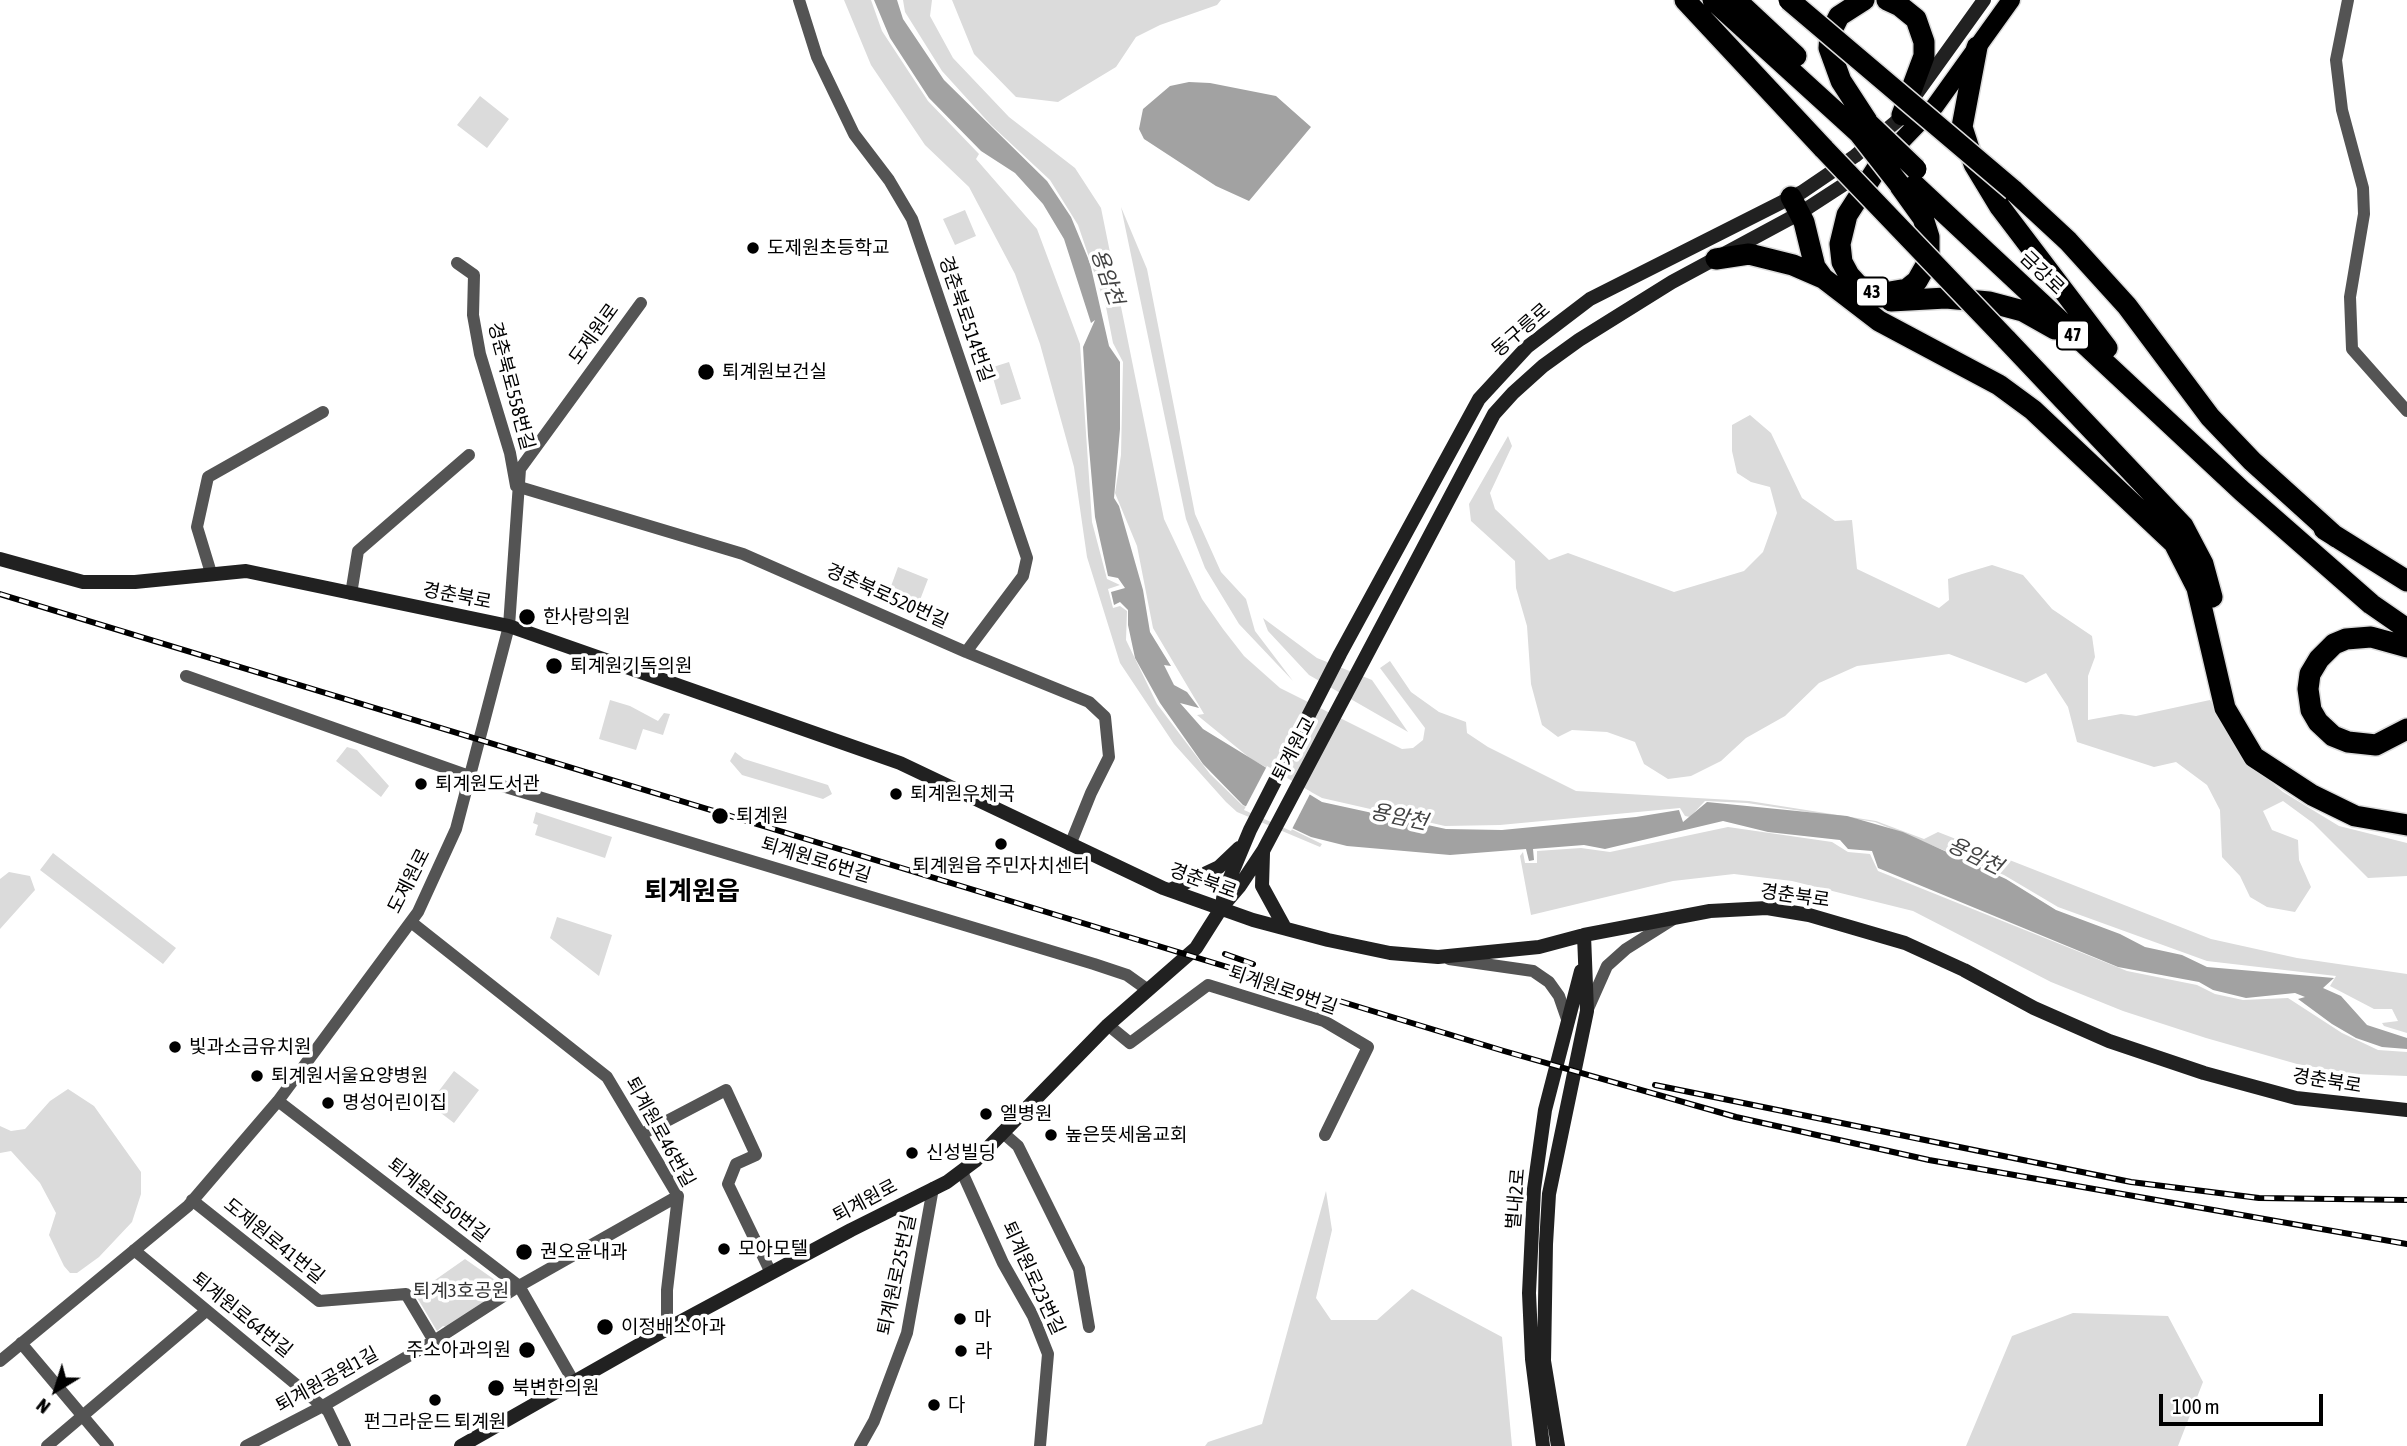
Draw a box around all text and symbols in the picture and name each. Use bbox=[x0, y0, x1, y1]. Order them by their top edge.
place label: 도제원초등학교 bbox=[767, 237, 889, 259]
marker: 도제원초등학교 bbox=[745, 240, 761, 256]
water label: 용암천 bbox=[1085, 245, 1129, 309]
street label: 금강로 bbox=[2015, 247, 2069, 299]
street label: 경춘북로514번길 bbox=[934, 253, 998, 385]
road number: 43 bbox=[1856, 278, 1888, 306]
street label: 동구릉로 bbox=[1487, 298, 1555, 362]
street label: 도제원로 bbox=[564, 299, 624, 369]
street label: 경춘북로558번길 bbox=[483, 319, 539, 453]
road number: 47 bbox=[2057, 320, 2089, 349]
place label: 퇴계원보건실 bbox=[722, 361, 827, 383]
marker: 퇴계원보건실 bbox=[696, 362, 716, 382]
street label: 경춘북로520번길 bbox=[822, 559, 952, 633]
street label: 경춘북로 bbox=[421, 578, 493, 614]
place label: 한사랑의원 bbox=[543, 606, 630, 628]
marker: 한사랑의원 bbox=[517, 607, 537, 627]
place label: 퇴계원기독의원 bbox=[570, 655, 692, 677]
marker: 퇴계원기독의원 bbox=[544, 656, 564, 676]
street label: 퇴계원교 bbox=[1268, 713, 1320, 785]
place label: 퇴계원도서관 bbox=[435, 773, 540, 795]
marker: 퇴계원도서관 bbox=[413, 776, 429, 792]
place label: 퇴계원우체국 bbox=[910, 783, 1015, 805]
marker: 퇴계원우체국 bbox=[888, 786, 904, 802]
water label: 용암천 bbox=[1368, 799, 1430, 835]
place label: 퇴계원 bbox=[736, 805, 788, 827]
marker: 퇴계원 bbox=[710, 806, 730, 826]
street label: 퇴계원로6번길 bbox=[758, 832, 874, 888]
water label: 용암천 bbox=[1943, 832, 2007, 880]
marker: 퇴계원읍 주민자치센터 bbox=[993, 836, 1009, 852]
street label: 도제원로 bbox=[383, 845, 435, 917]
place label: 퇴계원읍 주민자치센터 bbox=[912, 855, 1090, 877]
street label: 경춘북로 bbox=[1166, 858, 1240, 904]
district label: 퇴계원읍 bbox=[644, 876, 740, 908]
street label: 경춘북로 bbox=[1759, 880, 1831, 912]
street label: 퇴계원로9번길 bbox=[1225, 961, 1341, 1019]
place label: 빛과소금유치원 bbox=[189, 1036, 311, 1058]
marker: 빛과소금유치원 bbox=[167, 1039, 183, 1055]
street label: 경춘북로 bbox=[2291, 1064, 2363, 1098]
place label: 퇴계원서울요양병원 bbox=[271, 1065, 428, 1087]
marker: 퇴계원서울요양병원 bbox=[249, 1068, 265, 1084]
street label: 퇴계원로46번길 bbox=[620, 1073, 700, 1191]
place label: 명성어린이집 bbox=[342, 1092, 447, 1114]
marker: 명성어린이집 bbox=[320, 1095, 336, 1111]
place label: 엘병원 bbox=[1000, 1103, 1052, 1125]
marker: 엘병원 bbox=[978, 1106, 994, 1122]
place label: 높은뜻세움교회 bbox=[1065, 1124, 1187, 1146]
marker: 높은뜻세움교회 bbox=[1043, 1127, 1059, 1143]
place label: 신성빌딩 bbox=[926, 1142, 996, 1164]
marker: 신성빌딩 bbox=[904, 1145, 920, 1161]
street label: 퇴계원로50번길 bbox=[383, 1153, 493, 1247]
street label: 별내2로 bbox=[1502, 1167, 1530, 1231]
street label: 퇴계원로 bbox=[829, 1175, 901, 1227]
street label: 도제원로41번길 bbox=[219, 1194, 329, 1288]
street label: 퇴계원로25번길 bbox=[873, 1213, 921, 1337]
street label: 퇴계원로23번길 bbox=[997, 1218, 1069, 1338]
place label: 모아모텔 bbox=[738, 1238, 808, 1260]
place label: 권오윤내과 bbox=[540, 1241, 627, 1263]
marker: 모아모텔 bbox=[716, 1241, 732, 1257]
marker: 권오윤내과 bbox=[514, 1242, 534, 1262]
street label: 퇴계원로64번길 bbox=[187, 1268, 297, 1362]
park label: 퇴계3호공원 bbox=[413, 1280, 509, 1302]
place label: 마 bbox=[974, 1308, 991, 1330]
marker: 마 bbox=[952, 1311, 968, 1327]
place label: 이정배소아과 bbox=[621, 1316, 726, 1338]
marker: 이정배소아과 bbox=[595, 1317, 615, 1337]
place label: 주소아과의원 bbox=[406, 1339, 511, 1361]
marker: 주소아과의원 bbox=[517, 1340, 537, 1360]
place label: 라 bbox=[975, 1340, 992, 1362]
street label: 퇴계원공원1길 bbox=[272, 1342, 382, 1418]
marker: 라 bbox=[953, 1343, 969, 1359]
north arrow bbox=[21, 1355, 91, 1425]
place label: 북변한의원 bbox=[512, 1377, 599, 1399]
marker: 북변한의원 bbox=[486, 1378, 506, 1398]
scale bar bbox=[2162, 1380, 2326, 1424]
marker: 펀그라운드 퇴계원 bbox=[427, 1392, 443, 1408]
text: N bbox=[32, 1394, 54, 1419]
place label: 다 bbox=[948, 1394, 965, 1416]
text: 100 m bbox=[2172, 1394, 2220, 1418]
marker: 다 bbox=[926, 1397, 942, 1413]
place label: 펀그라운드 퇴계원 bbox=[364, 1411, 506, 1433]

